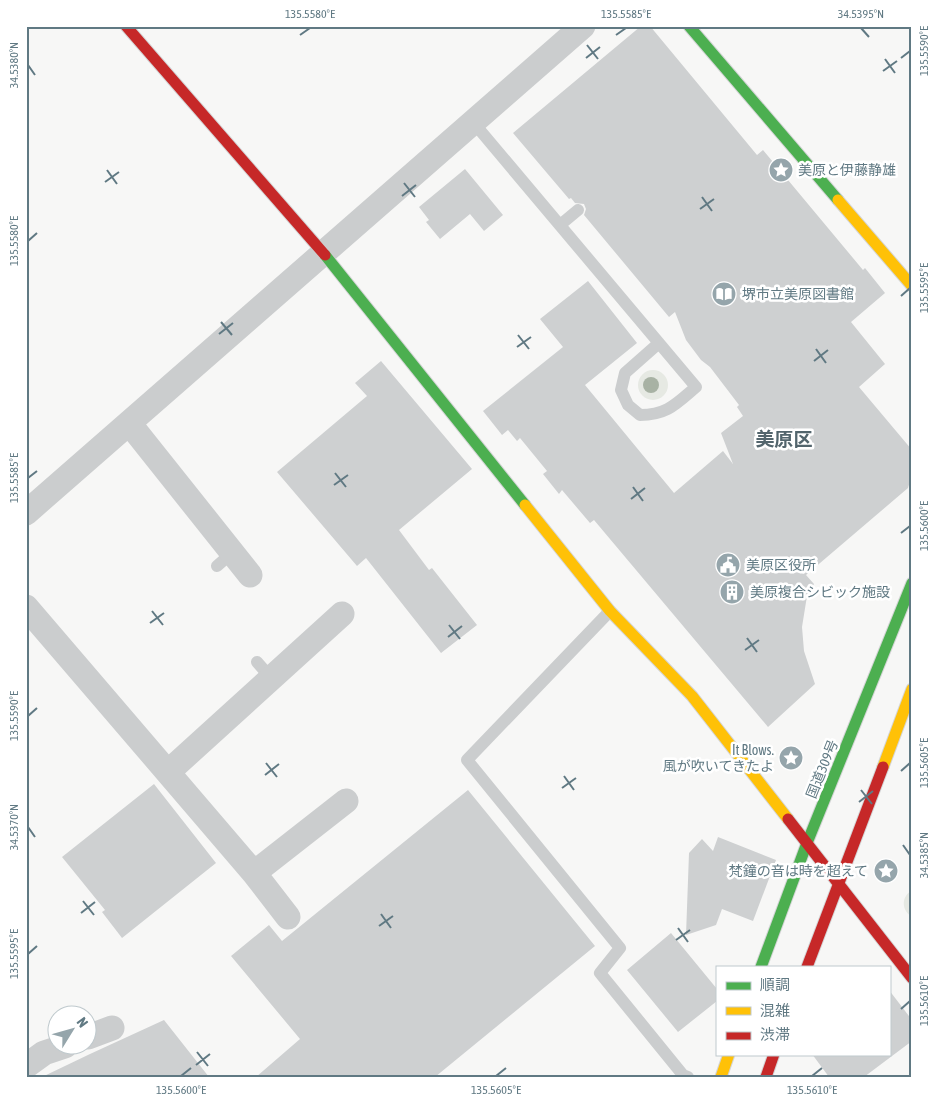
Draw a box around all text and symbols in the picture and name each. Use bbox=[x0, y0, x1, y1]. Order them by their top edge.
text: 135.5580°E bbox=[285, 7, 335, 21]
text: 135.5585°E bbox=[601, 7, 651, 21]
text: 34.5395°N bbox=[838, 7, 884, 21]
text: 135.5590°E bbox=[917, 26, 931, 76]
text: 34.5380°N bbox=[7, 42, 21, 88]
place icon: 美原と伊藤静雄 bbox=[768, 157, 794, 183]
place label: 美原と伊藤静雄 bbox=[798, 162, 896, 178]
text: 135.5580°E bbox=[7, 216, 21, 266]
text: 135.5595°E bbox=[917, 263, 931, 313]
library icon: 堺市立美原図書館 bbox=[711, 281, 737, 307]
place label: 堺市立美原図書館 bbox=[742, 286, 854, 302]
district label: 美原区 bbox=[755, 428, 813, 450]
text: 135.5585°E bbox=[7, 453, 21, 503]
text: 135.5600°E bbox=[917, 501, 931, 551]
public building icon: 美原区役所 bbox=[715, 552, 741, 578]
place label: 美原区役所 bbox=[746, 557, 816, 573]
building icon: 美原複合シビック施設 bbox=[719, 579, 745, 605]
place label: 美原複合シビック施設 bbox=[750, 584, 890, 600]
text: 135.5590°E bbox=[7, 691, 21, 741]
street label: 国道309号 bbox=[803, 737, 841, 801]
text: 135.5605°E bbox=[917, 738, 931, 788]
place label: It Blows. 風が吹いてきたよ bbox=[663, 742, 774, 774]
place icon: It Blows. 風が吹いてきたよ bbox=[778, 745, 804, 771]
text: 34.5370°N bbox=[7, 804, 21, 850]
text: 34.5385°N bbox=[917, 832, 931, 878]
place icon: 梵鐘の音は時を超えて bbox=[873, 858, 899, 884]
place label: 梵鐘の音は時を超えて bbox=[729, 863, 868, 879]
text: 135.5595°E bbox=[7, 929, 21, 979]
legend bbox=[716, 966, 890, 1056]
text: 順調 bbox=[760, 976, 790, 993]
text: 135.5610°E bbox=[917, 976, 931, 1026]
text: 混雑 bbox=[760, 1002, 790, 1019]
north arrow bbox=[48, 1006, 98, 1056]
text: N bbox=[74, 1014, 91, 1030]
text: 渋滞 bbox=[760, 1026, 790, 1043]
text: 135.5600°E bbox=[156, 1083, 206, 1097]
text: 135.5605°E bbox=[471, 1083, 521, 1097]
text: 135.5610°E bbox=[787, 1083, 837, 1097]

